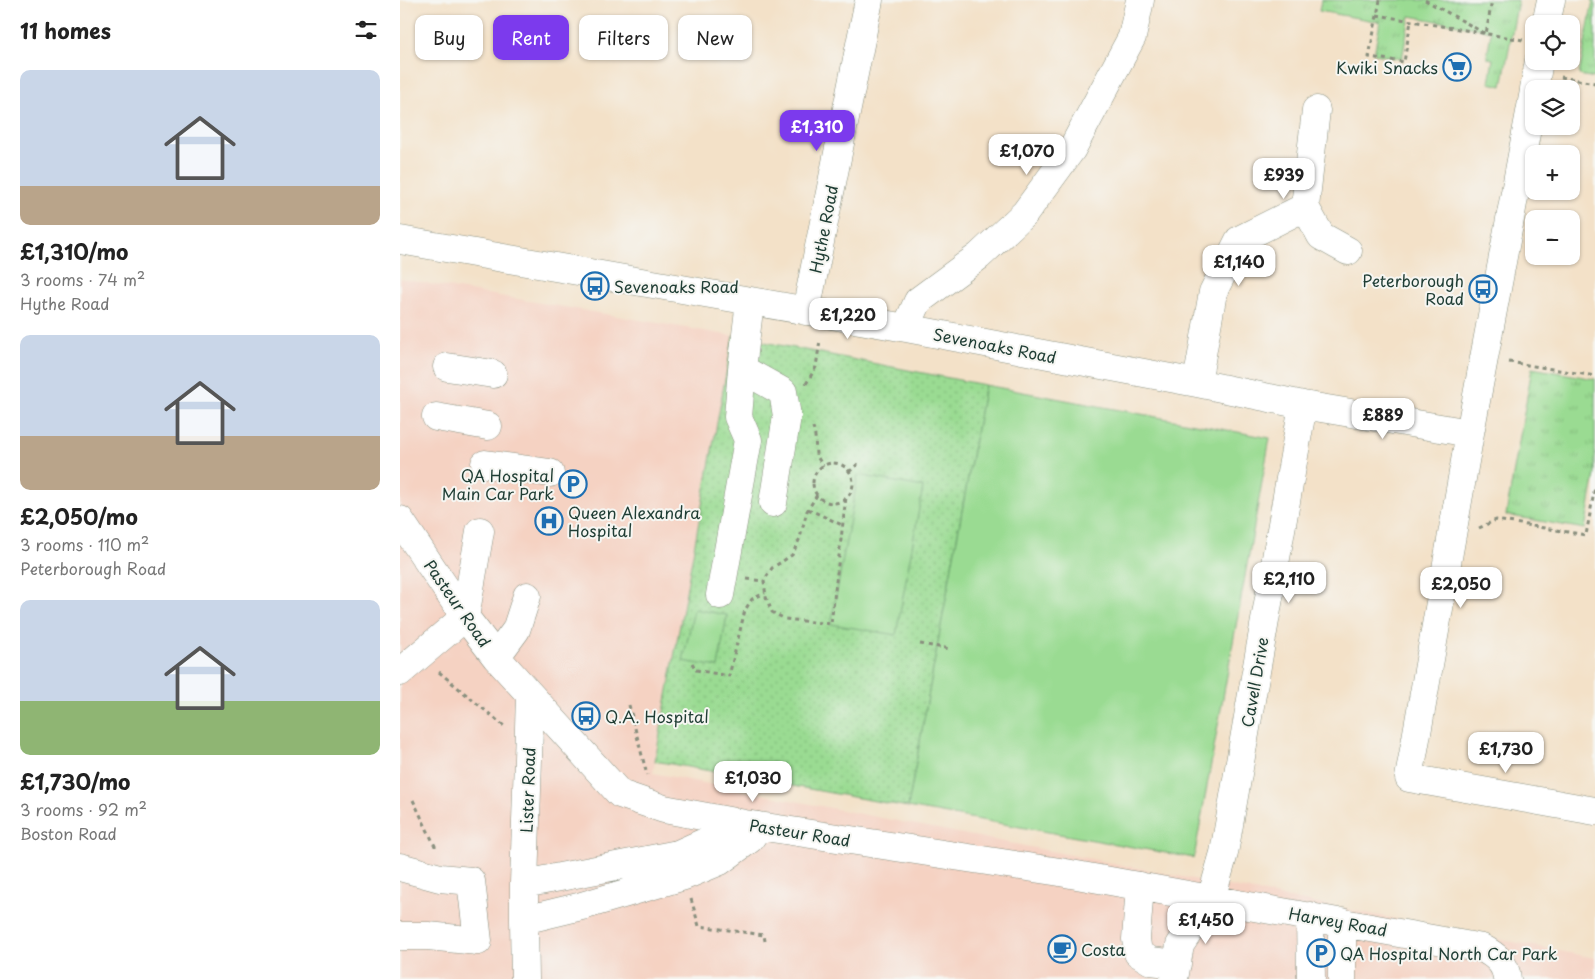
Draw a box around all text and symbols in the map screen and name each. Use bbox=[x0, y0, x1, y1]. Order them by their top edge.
text: 11 homes bbox=[20, 14, 111, 46]
chip: Buy bbox=[415, 15, 483, 60]
chip: Rent bbox=[493, 15, 569, 60]
chip: Filters bbox=[579, 15, 668, 60]
chip: New bbox=[678, 15, 752, 60]
map controls bbox=[1525, 15, 1580, 265]
button: locate bbox=[1525, 15, 1580, 70]
icon: filters bbox=[352, 16, 380, 44]
supermarket icon: Kwiki Snacks bbox=[1442, 52, 1472, 82]
place label: Kwiki Snacks bbox=[1336, 55, 1438, 79]
button: layers bbox=[1525, 80, 1580, 135]
icon: home bbox=[155, 103, 245, 193]
pin: £1,310 bbox=[776, 110, 858, 152]
text: £1,310 bbox=[791, 114, 843, 138]
pin: £1,070 bbox=[986, 134, 1068, 176]
text: £1,070 bbox=[1000, 138, 1054, 162]
button: + bbox=[1525, 145, 1580, 200]
pin: £939 bbox=[1254, 158, 1314, 200]
text: £939 bbox=[1264, 162, 1304, 186]
street label: Hythe Road bbox=[803, 183, 843, 275]
button: − bbox=[1525, 210, 1580, 265]
text: £1,310/mo bbox=[20, 235, 128, 267]
pin: £1,140 bbox=[1198, 244, 1280, 287]
text: £1,140 bbox=[1213, 249, 1265, 273]
text: 3 rooms · 74 m² bbox=[20, 267, 145, 291]
place label: Peterborough Road bbox=[1362, 268, 1464, 310]
bus stop icon: Sevenoaks Road bbox=[580, 271, 610, 301]
place label: Sevenoaks Road bbox=[614, 274, 739, 298]
bus stop icon: Peterborough Road bbox=[1468, 274, 1498, 304]
text: Hythe Road bbox=[20, 291, 110, 315]
pin: £1,220 bbox=[807, 298, 889, 340]
text: £1,220 bbox=[820, 302, 876, 326]
street label: Sevenoaks Road bbox=[931, 321, 1059, 369]
icon: home bbox=[155, 368, 245, 458]
pin: £889 bbox=[1353, 398, 1413, 440]
text: £889 bbox=[1362, 402, 1404, 426]
place label: QA Hospital Main Car Park bbox=[442, 463, 554, 505]
parking icon: QA Hospital Main Car Park bbox=[558, 469, 588, 499]
text: £2,050/mo bbox=[20, 500, 138, 532]
place label: Queen Alexandra Hospital bbox=[568, 500, 700, 542]
hospital icon: Queen Alexandra Hospital bbox=[534, 506, 564, 536]
text: 3 rooms · 110 m² bbox=[20, 532, 149, 556]
street label: Pasteur Road bbox=[419, 554, 497, 652]
text: Peterborough Road bbox=[20, 556, 166, 580]
pin: £2,110 bbox=[1248, 562, 1330, 604]
text: £2,110 bbox=[1263, 566, 1315, 590]
pin: £2,050 bbox=[1420, 566, 1502, 609]
text: £2,050 bbox=[1431, 571, 1491, 595]
icon: home bbox=[155, 633, 245, 723]
street label: Cavell Drive bbox=[1234, 635, 1274, 729]
bus stop icon: Q.A. Hospital bbox=[571, 701, 601, 731]
place label: Q.A. Hospital bbox=[605, 704, 709, 728]
pin: £1,730 bbox=[1465, 732, 1547, 774]
text: £1,730 bbox=[1479, 736, 1533, 760]
street label: Lister Road bbox=[514, 747, 540, 833]
pin: £1,030 bbox=[712, 760, 794, 803]
text: £1,730/mo bbox=[20, 765, 130, 797]
text: £1,030 bbox=[725, 765, 781, 789]
text: 3 rooms · 92 m² bbox=[20, 797, 147, 821]
street label: Pasteur Road bbox=[748, 812, 852, 852]
text: Boston Road bbox=[20, 821, 117, 845]
street label: Harvey Road bbox=[1287, 901, 1389, 941]
pin: £1,450 bbox=[1165, 902, 1247, 945]
text: £1,450 bbox=[1178, 907, 1234, 931]
cafe icon: Costa bbox=[1047, 934, 1077, 964]
place label: Costa bbox=[1081, 937, 1126, 961]
parking icon: QA Hospital North Car Park bbox=[1306, 938, 1336, 968]
place label: QA Hospital North Car Park bbox=[1340, 941, 1558, 965]

